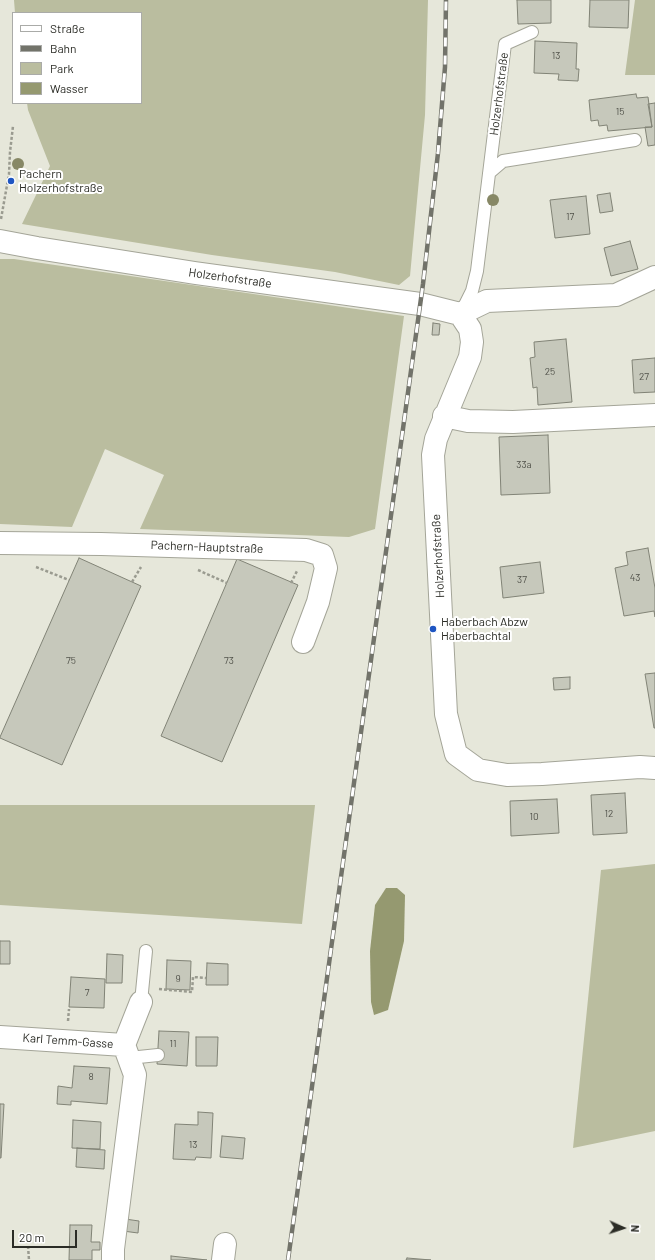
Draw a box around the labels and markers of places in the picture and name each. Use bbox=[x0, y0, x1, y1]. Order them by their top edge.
place label: Pachern Holzerhofstraße bbox=[19, 167, 103, 195]
marker: Pachern Holzerhofstraße bbox=[6, 176, 16, 186]
place label: Haberbach Abzw Haberbachtal bbox=[441, 615, 528, 643]
marker: Haberbach Abzw Haberbachtal bbox=[428, 624, 438, 634]

